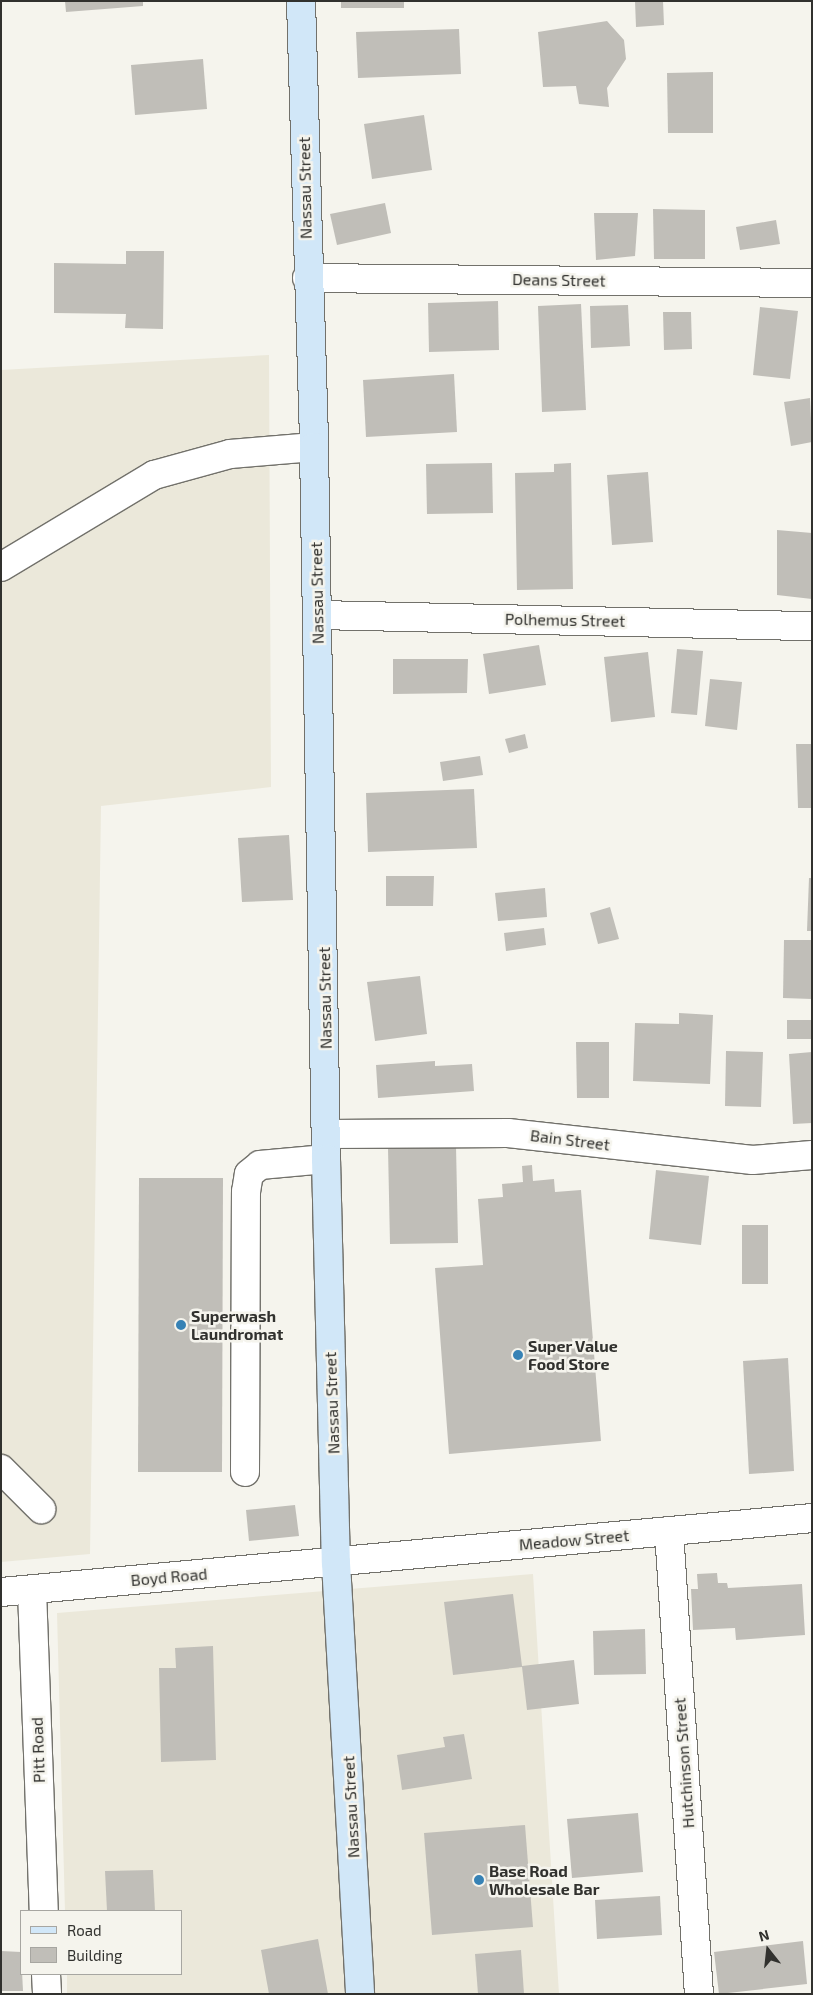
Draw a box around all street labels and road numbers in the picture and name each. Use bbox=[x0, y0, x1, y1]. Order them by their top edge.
street label: Nassau Street bbox=[295, 137, 315, 239]
street label: Deans Street bbox=[512, 270, 606, 290]
street label: Nassau Street bbox=[307, 542, 327, 644]
street label: Polhemus Street bbox=[505, 609, 625, 631]
street label: Nassau Street bbox=[315, 947, 335, 1049]
street label: Bain Street bbox=[529, 1126, 611, 1154]
street label: Nassau Street bbox=[321, 1352, 343, 1454]
street label: Meadow Street bbox=[518, 1526, 630, 1554]
street label: Boyd Road bbox=[130, 1564, 208, 1590]
street label: Hutchinson Street bbox=[670, 1697, 698, 1829]
street label: Pitt Road bbox=[27, 1717, 49, 1783]
street label: Nassau Street bbox=[339, 1755, 363, 1859]

